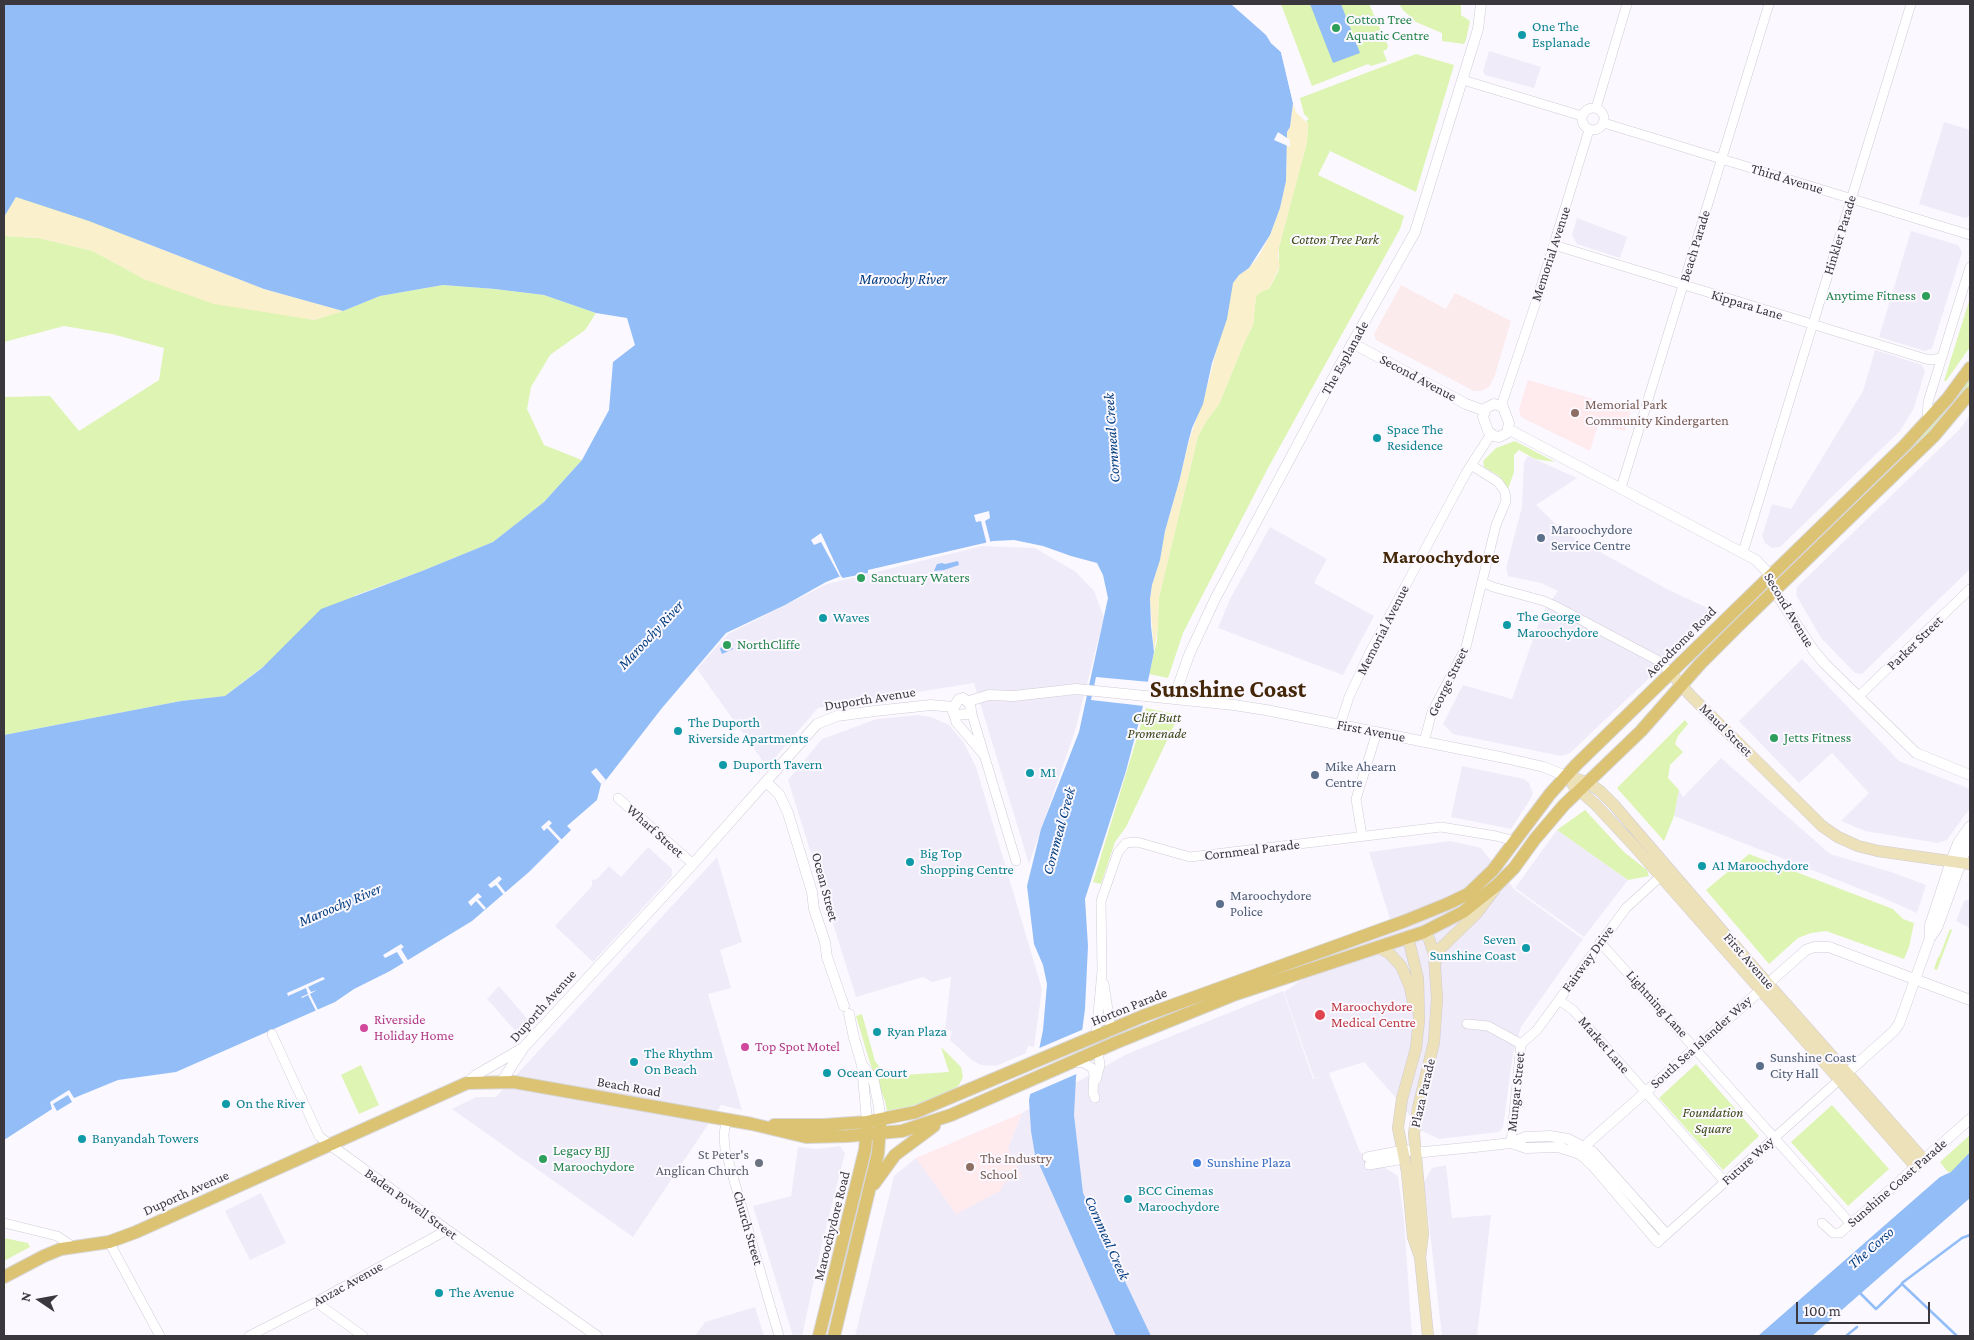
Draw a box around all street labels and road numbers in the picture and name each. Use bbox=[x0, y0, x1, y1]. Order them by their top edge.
street label: Third Avenue bbox=[1749, 160, 1825, 198]
street label: Hinkler Parade bbox=[1820, 193, 1860, 277]
street label: Memorial Avenue bbox=[1528, 205, 1574, 303]
street label: Beach Parade bbox=[1676, 208, 1714, 284]
street label: Kippara Lane bbox=[1709, 286, 1785, 324]
street label: The Esplanade bbox=[1318, 318, 1372, 398]
street label: Second Avenue bbox=[1377, 351, 1459, 405]
street label: Second Avenue bbox=[1760, 570, 1818, 650]
street label: Memorial Avenue bbox=[1353, 582, 1413, 678]
street label: Aerodrome Road bbox=[1642, 603, 1720, 681]
street label: Parker Street bbox=[1884, 612, 1946, 674]
street label: George Street bbox=[1424, 645, 1472, 719]
street label: Duporth Avenue bbox=[823, 684, 917, 714]
street label: Maud Street bbox=[1696, 700, 1756, 760]
street label: First Avenue bbox=[1335, 716, 1407, 746]
street label: Wharf Street bbox=[623, 801, 687, 861]
street label: Cornmeal Parade bbox=[1203, 836, 1301, 864]
street label: Ocean Street bbox=[808, 851, 842, 923]
street label: Fairway Drive bbox=[1558, 923, 1618, 995]
street label: First Avenue bbox=[1720, 929, 1778, 993]
street label: Duporth Avenue bbox=[506, 966, 580, 1046]
street label: Lightning Lane bbox=[1622, 967, 1692, 1041]
street label: Horton Parade bbox=[1088, 984, 1170, 1030]
street label: South Sea Islander Way bbox=[1647, 992, 1755, 1092]
street label: Market Lane bbox=[1575, 1013, 1633, 1077]
street label: Mungar Street bbox=[1503, 1051, 1529, 1133]
street label: Plaza Parade bbox=[1407, 1057, 1439, 1129]
street label: Beach Road bbox=[596, 1073, 662, 1101]
street label: Future Way bbox=[1718, 1133, 1778, 1189]
street label: Sunshine Coast Parade bbox=[1844, 1135, 1950, 1231]
street label: Baden Powell Street bbox=[361, 1165, 461, 1243]
street label: Duporth Avenue bbox=[141, 1167, 231, 1219]
street label: Maroochydore Road bbox=[810, 1169, 854, 1283]
street label: Church Street bbox=[729, 1189, 767, 1267]
street label: Anzac Avenue bbox=[310, 1258, 386, 1310]

